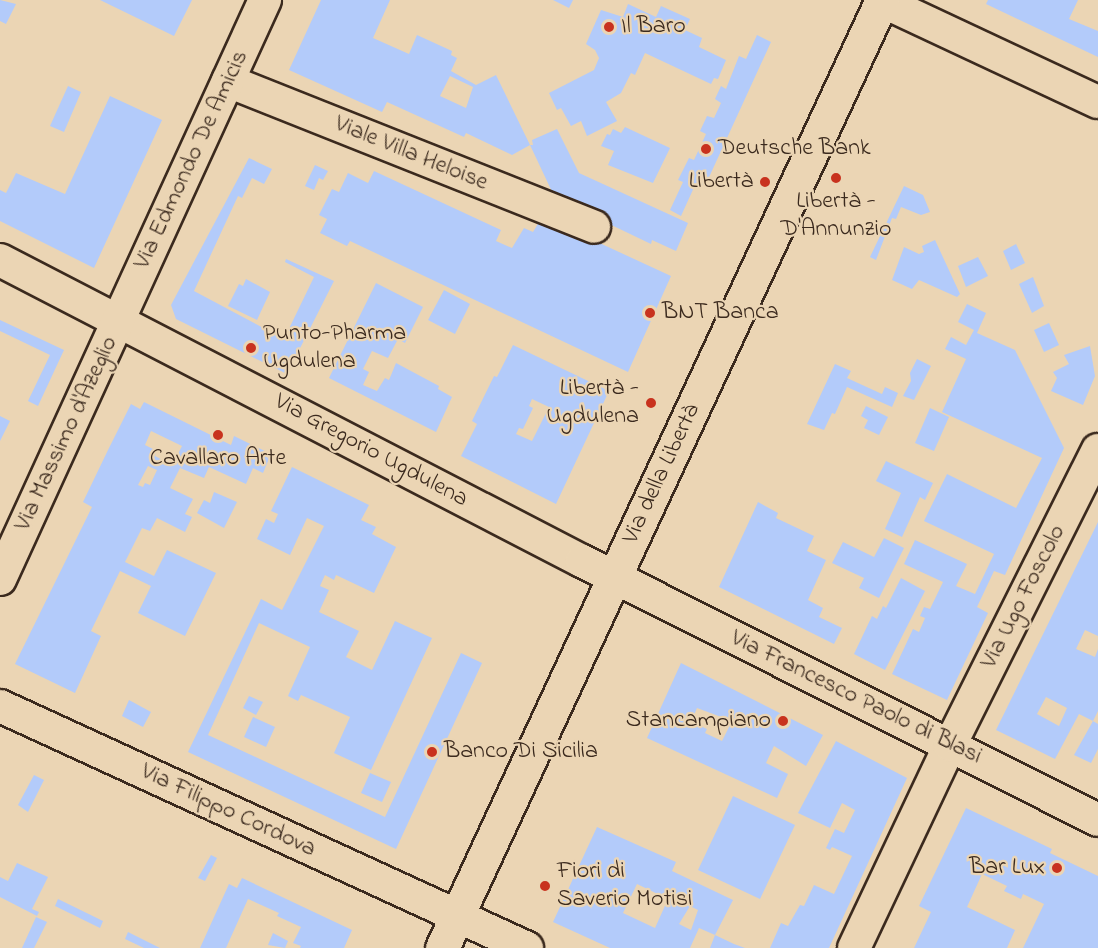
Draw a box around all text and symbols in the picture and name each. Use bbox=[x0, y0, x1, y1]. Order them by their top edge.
place label: Il Baro bbox=[621, 13, 686, 41]
marker: Il Baro bbox=[602, 20, 616, 34]
street label: Via Edmondo De Amicis bbox=[129, 46, 255, 274]
street label: Viale Villa Heloise bbox=[330, 110, 492, 198]
place label: Deutsche Bank bbox=[718, 135, 871, 163]
marker: Deutsche Bank bbox=[699, 142, 713, 156]
place label: Libertà bbox=[689, 168, 753, 196]
marker: Libertà - D'Annunzio bbox=[829, 171, 843, 185]
marker: Libertà bbox=[758, 175, 772, 189]
place label: Libertà - D'Annunzio bbox=[781, 188, 891, 244]
place label: BNT Banca bbox=[662, 299, 779, 327]
marker: BNT Banca bbox=[643, 306, 657, 320]
place label: Punto-Pharma Ugdulena bbox=[263, 320, 406, 376]
street label: Via Massimo d'Azeglio bbox=[9, 332, 125, 536]
marker: Punto-Pharma Ugdulena bbox=[244, 341, 258, 355]
place label: Libertà - Ugdulena bbox=[546, 375, 639, 431]
street label: Via Gregorio Ugdulena bbox=[269, 388, 473, 514]
marker: Libertà - Ugdulena bbox=[644, 396, 658, 410]
street label: Via della Libertà bbox=[617, 399, 707, 549]
marker: Cavallaro Arte bbox=[211, 428, 225, 442]
place label: Cavallaro Arte bbox=[150, 445, 286, 473]
street label: Via Ugo Foscolo bbox=[975, 520, 1073, 674]
street label: Via Francesco Paolo di Blasi bbox=[726, 625, 986, 771]
place label: Stancampiano bbox=[626, 707, 771, 735]
marker: Stancampiano bbox=[776, 714, 790, 728]
place label: Banco Di Sicilia bbox=[444, 738, 598, 766]
marker: Banco Di Sicilia bbox=[425, 745, 439, 759]
street label: Via Filippo Cordova bbox=[136, 758, 320, 864]
place label: Bar Lux bbox=[969, 854, 1045, 882]
place label: Fiori di Saverio Motisi bbox=[557, 858, 692, 914]
marker: Bar Lux bbox=[1050, 861, 1064, 875]
marker: Fiori di Saverio Motisi bbox=[538, 879, 552, 893]

